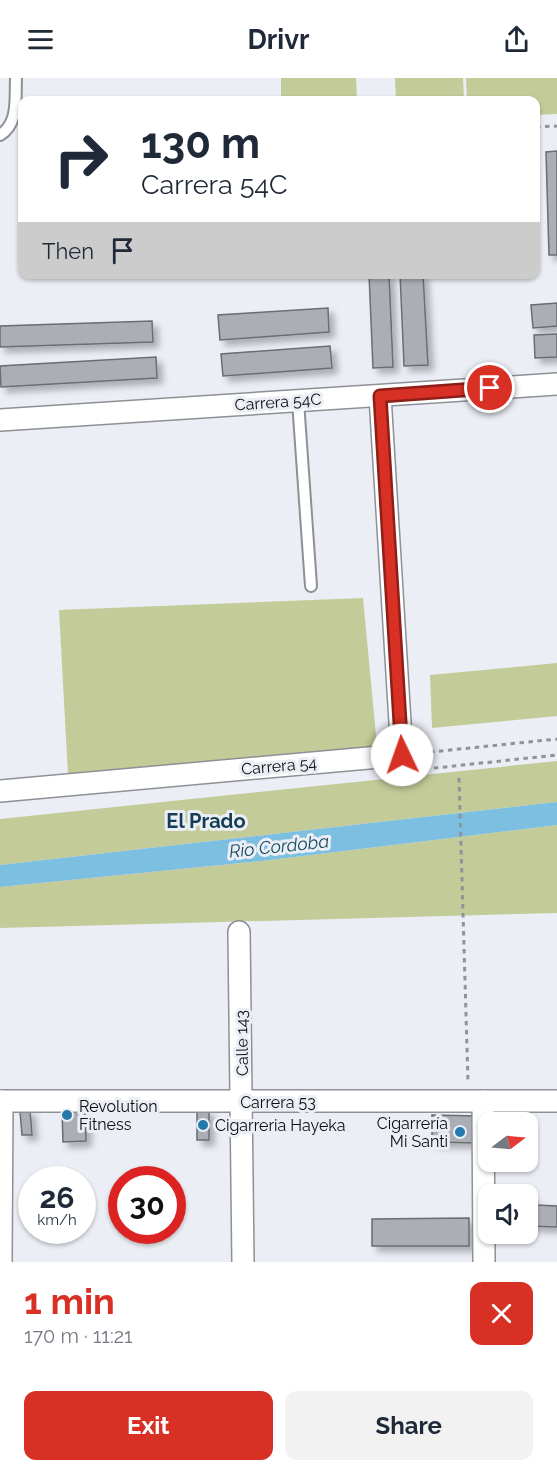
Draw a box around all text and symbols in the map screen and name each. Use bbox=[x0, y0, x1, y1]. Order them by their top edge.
icon: menu bbox=[24, 23, 57, 56]
icon: share bbox=[500, 23, 533, 56]
text: Drivr bbox=[248, 24, 309, 55]
text: 130 m bbox=[141, 119, 260, 168]
icon: right bbox=[42, 120, 120, 198]
text: Carrera 54C bbox=[141, 169, 288, 200]
icon: arrive bbox=[106, 234, 139, 267]
text: Then bbox=[42, 238, 94, 264]
pin bbox=[464, 362, 515, 413]
icon: arrive bbox=[473, 371, 506, 404]
street label: Carrera 54C bbox=[234, 389, 322, 415]
position arrow bbox=[370, 723, 434, 787]
street label: Carrera 54 bbox=[240, 753, 318, 779]
district label: El Prado bbox=[166, 809, 246, 833]
water label: Rio Cordoba bbox=[228, 830, 330, 862]
street label: Calle 143 bbox=[232, 1010, 252, 1076]
street label: Carrera 53 bbox=[240, 1093, 316, 1112]
place label: Revolution Fitness bbox=[79, 1097, 158, 1134]
marker: Revolution Fitness bbox=[60, 1108, 74, 1122]
north arrow bbox=[478, 1112, 538, 1172]
map controls bbox=[478, 1112, 538, 1244]
place label: Cigarrería Mi Santi bbox=[377, 1114, 448, 1151]
place label: Cigarreria Hayeka bbox=[215, 1116, 345, 1135]
marker: Cigarreria Hayeka bbox=[196, 1118, 210, 1132]
marker: Cigarrería Mi Santi bbox=[453, 1125, 467, 1139]
speed limit sign: 30 bbox=[108, 1166, 186, 1244]
text: 26 bbox=[39, 1180, 75, 1215]
button: sound bbox=[478, 1184, 538, 1244]
text: km/h bbox=[37, 1211, 77, 1229]
text: 1 min bbox=[24, 1280, 115, 1322]
button: close bbox=[470, 1282, 533, 1345]
text: 170 m · 11:21 bbox=[24, 1324, 133, 1348]
button: Exit bbox=[24, 1391, 273, 1460]
button: Share bbox=[285, 1391, 533, 1460]

